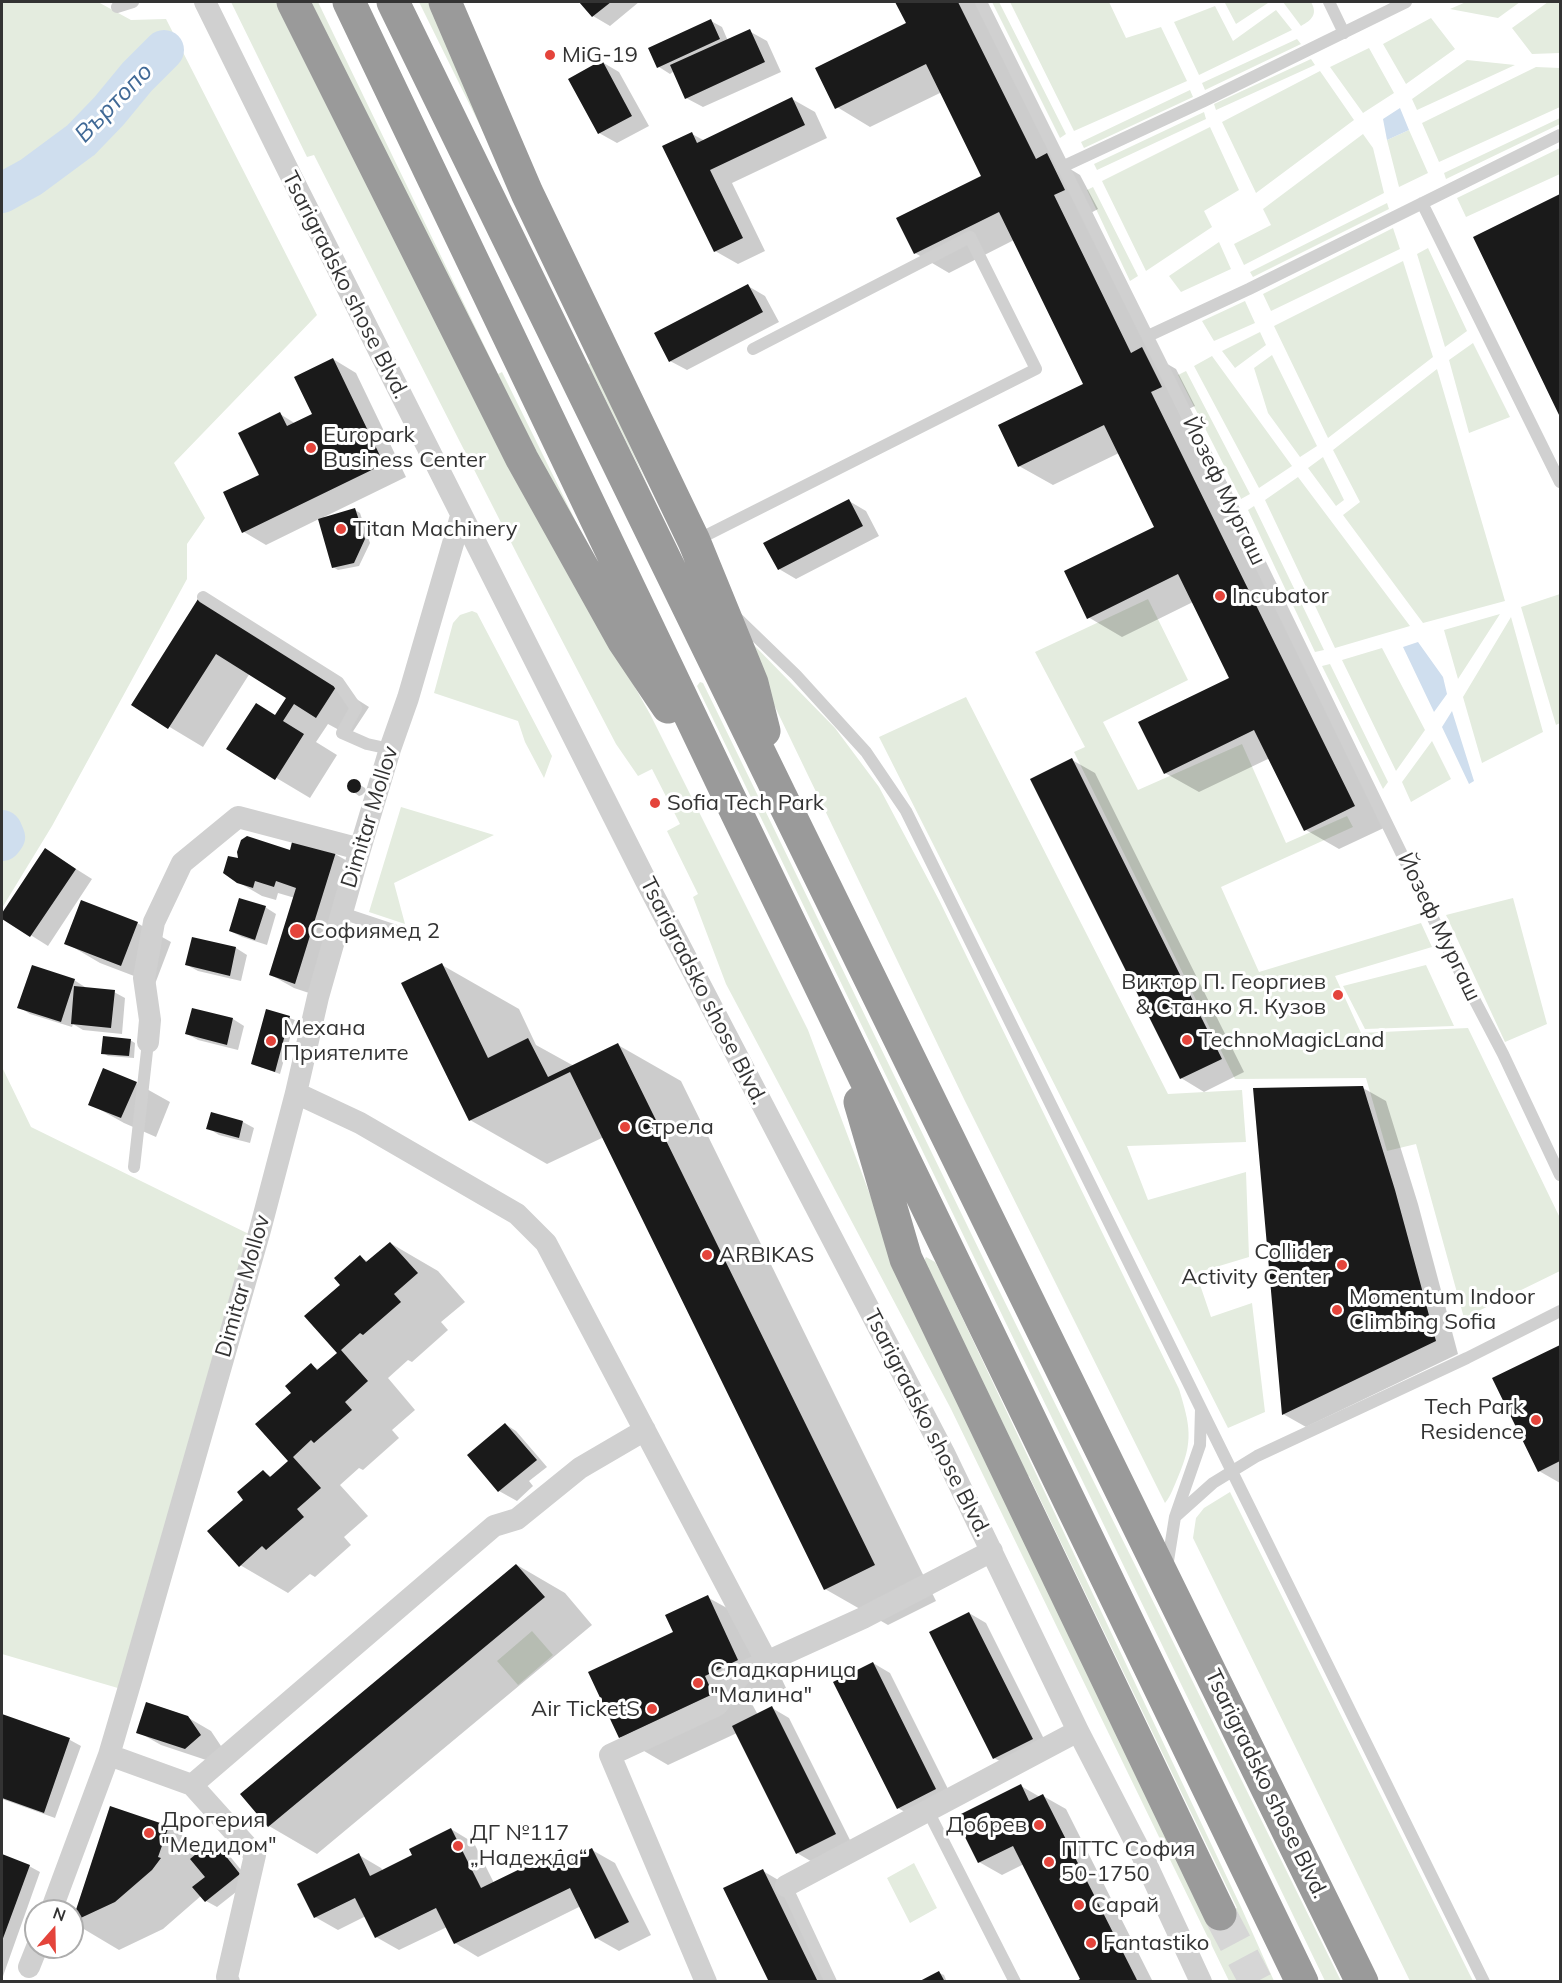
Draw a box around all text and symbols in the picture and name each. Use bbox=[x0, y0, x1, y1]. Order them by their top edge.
place label: MiG-19 bbox=[562, 42, 638, 68]
marker: MiG-19 bbox=[543, 48, 557, 62]
water label: Въртопо bbox=[69, 57, 159, 149]
street label: Tsarigradsko shose Blvd. bbox=[276, 167, 414, 403]
street label: Йозеф Мургаш bbox=[1177, 413, 1271, 569]
place label: Europark Business Center bbox=[323, 422, 486, 474]
marker: Europark Business Center bbox=[304, 441, 318, 455]
place label: Titan Machinery bbox=[353, 516, 517, 542]
marker: Titan Machinery bbox=[334, 522, 348, 536]
place label: Incubator bbox=[1232, 583, 1329, 609]
marker: Incubator bbox=[1213, 589, 1227, 603]
street label: Dimitar Mollov bbox=[336, 743, 404, 891]
place label: Sofia Tech Park bbox=[667, 790, 824, 816]
marker: Sofia Tech Park bbox=[648, 796, 662, 810]
street label: Йозеф Мургаш bbox=[1392, 849, 1486, 1005]
street label: Tsarigradsko shose Blvd. bbox=[634, 873, 772, 1109]
place label: Софиямед 2 bbox=[310, 918, 440, 944]
marker: Софиямед 2 bbox=[288, 922, 306, 940]
place label: Виктор П. Георгиев & Станко Я. Кузов bbox=[1121, 969, 1326, 1020]
marker: Виктор П. Георгиев & Станко Я. Кузов bbox=[1331, 988, 1345, 1002]
place label: Механа Приятелите bbox=[283, 1015, 409, 1066]
place label: TechnoMagicLand bbox=[1199, 1027, 1385, 1053]
marker: TechnoMagicLand bbox=[1180, 1033, 1194, 1047]
marker: Механа Приятелите bbox=[264, 1034, 278, 1048]
place label: Стрела bbox=[637, 1114, 714, 1140]
marker: Стрела bbox=[618, 1120, 632, 1134]
street label: Dimitar Mollov bbox=[210, 1212, 276, 1360]
place label: Collider Activity Center bbox=[1181, 1239, 1330, 1290]
place label: ARBIKAS bbox=[719, 1242, 814, 1268]
marker: ARBIKAS bbox=[700, 1248, 714, 1262]
marker: Collider Activity Center bbox=[1335, 1258, 1349, 1272]
place label: Momentum Indoor Climbing Sofia bbox=[1349, 1284, 1535, 1336]
marker: Momentum Indoor Climbing Sofia bbox=[1330, 1303, 1344, 1317]
street label: Tsarigradsko shose Blvd. bbox=[858, 1305, 996, 1541]
place label: Tech Park Residence bbox=[1420, 1394, 1524, 1446]
marker: Tech Park Residence bbox=[1529, 1413, 1543, 1427]
place label: Сладкарница "Малина" bbox=[710, 1657, 857, 1708]
street label: Tsarigradsko shose Blvd. bbox=[1199, 1665, 1333, 1903]
marker: Сладкарница "Малина" bbox=[691, 1676, 705, 1690]
place label: Air TicketS bbox=[531, 1696, 640, 1722]
marker: Air TicketS bbox=[645, 1702, 659, 1716]
place label: Дрогерия "Медидом" bbox=[161, 1807, 277, 1858]
place label: Добрев bbox=[946, 1812, 1027, 1838]
marker: Добрев bbox=[1032, 1818, 1046, 1832]
place label: ДГ №117 „Надежда“ bbox=[470, 1820, 587, 1872]
marker: Дрогерия "Медидом" bbox=[142, 1826, 156, 1840]
place label: ПТТС София 50-1750 bbox=[1061, 1836, 1195, 1888]
marker: ДГ №117 „Надежда“ bbox=[451, 1839, 465, 1853]
marker: ПТТС София 50-1750 bbox=[1042, 1855, 1056, 1869]
place label: Сарай bbox=[1091, 1892, 1159, 1918]
marker: Сарай bbox=[1072, 1898, 1086, 1912]
north arrow bbox=[24, 1899, 84, 1959]
text: N bbox=[50, 1902, 69, 1925]
place label: Fantastiko bbox=[1103, 1930, 1209, 1956]
marker: Fantastiko bbox=[1084, 1936, 1098, 1950]

